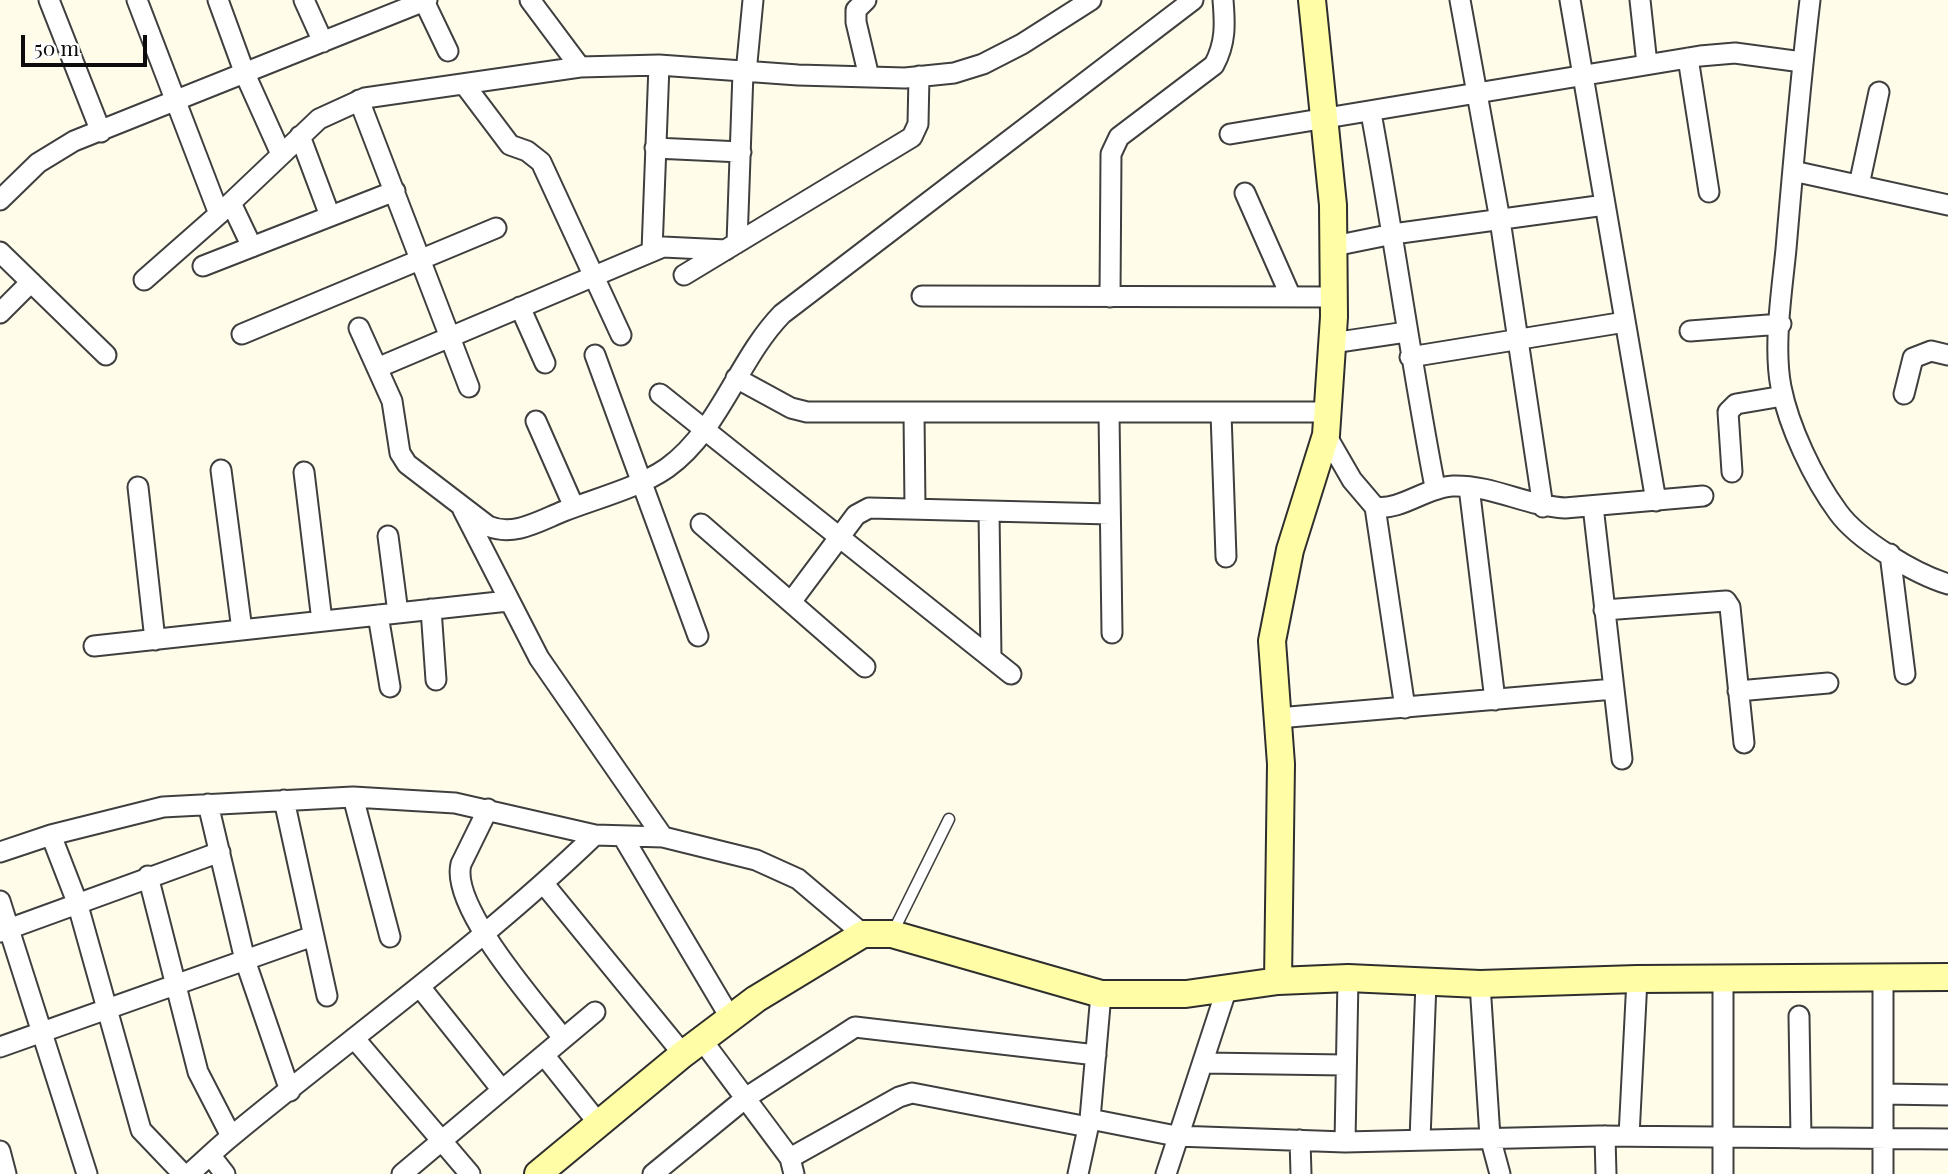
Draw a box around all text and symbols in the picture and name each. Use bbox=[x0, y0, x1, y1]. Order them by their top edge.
scale bar bbox=[24, 21, 150, 65]
text: 50 m bbox=[34, 33, 79, 61]

